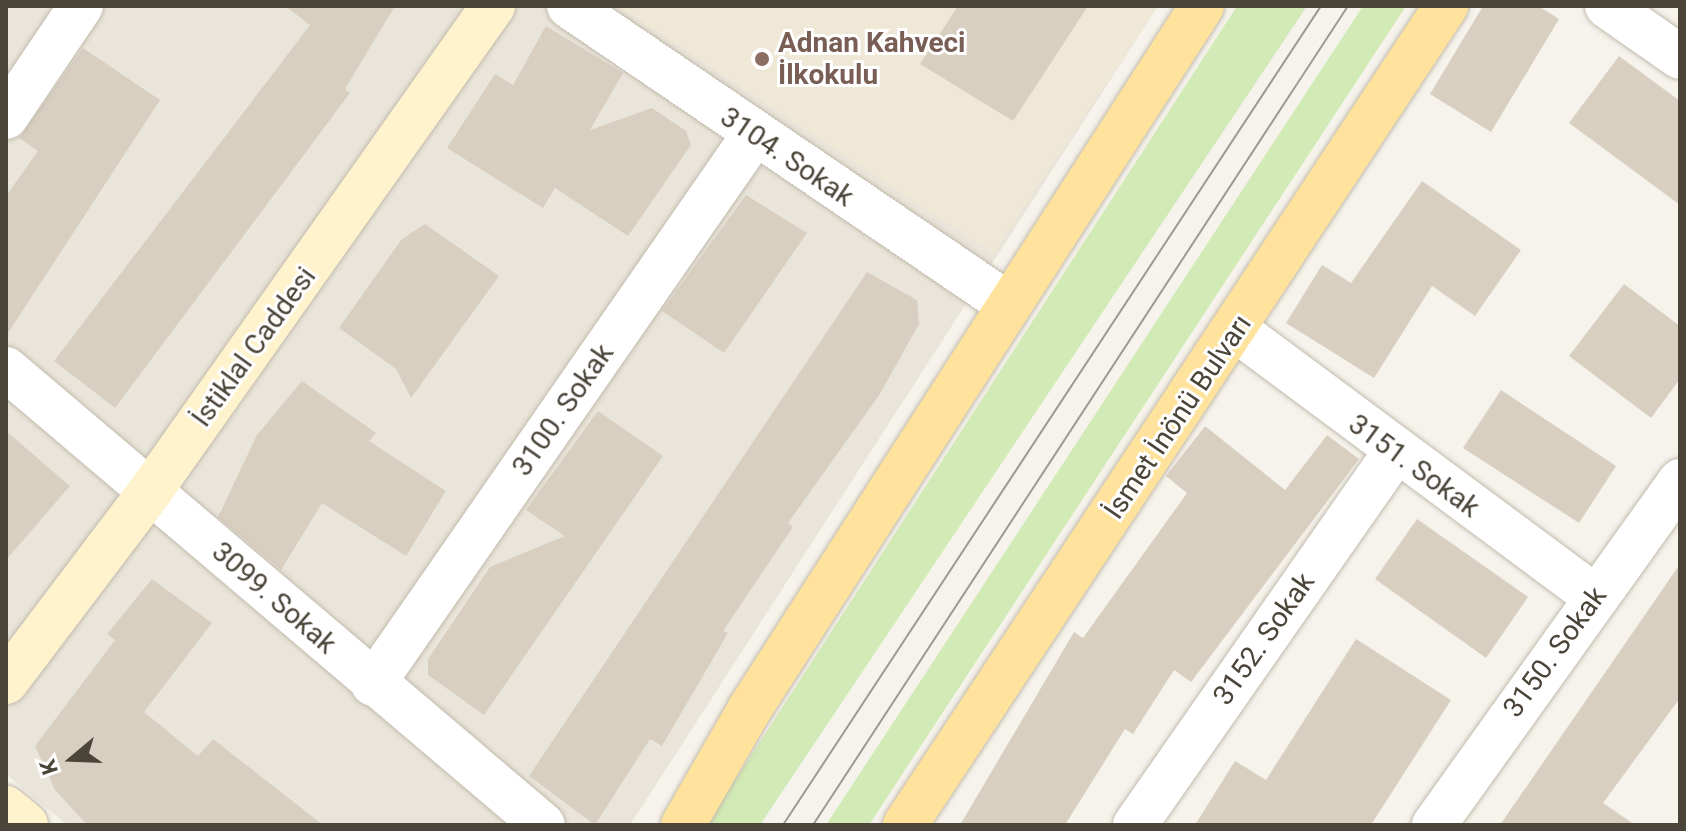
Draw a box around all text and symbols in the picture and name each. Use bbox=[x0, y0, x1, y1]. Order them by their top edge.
place label: Adnan Kahveci İlkokulu bbox=[778, 26, 965, 92]
marker: Adnan Kahveci İlkokulu bbox=[753, 50, 771, 68]
street label: 3104. Sokak bbox=[714, 100, 860, 214]
street label: İstiklal Caddesi bbox=[185, 261, 323, 433]
street label: İsmet İnönü Bulvarı bbox=[1097, 308, 1259, 526]
street label: 3100. Sokak bbox=[505, 338, 621, 482]
street label: 3151. Sokak bbox=[1342, 407, 1486, 525]
street label: 3099. Sokak bbox=[205, 535, 343, 661]
street label: 3152. Sokak bbox=[1206, 567, 1322, 711]
street label: 3150. Sokak bbox=[1496, 580, 1614, 724]
north arrow bbox=[32, 719, 112, 799]
text: K bbox=[35, 756, 63, 778]

